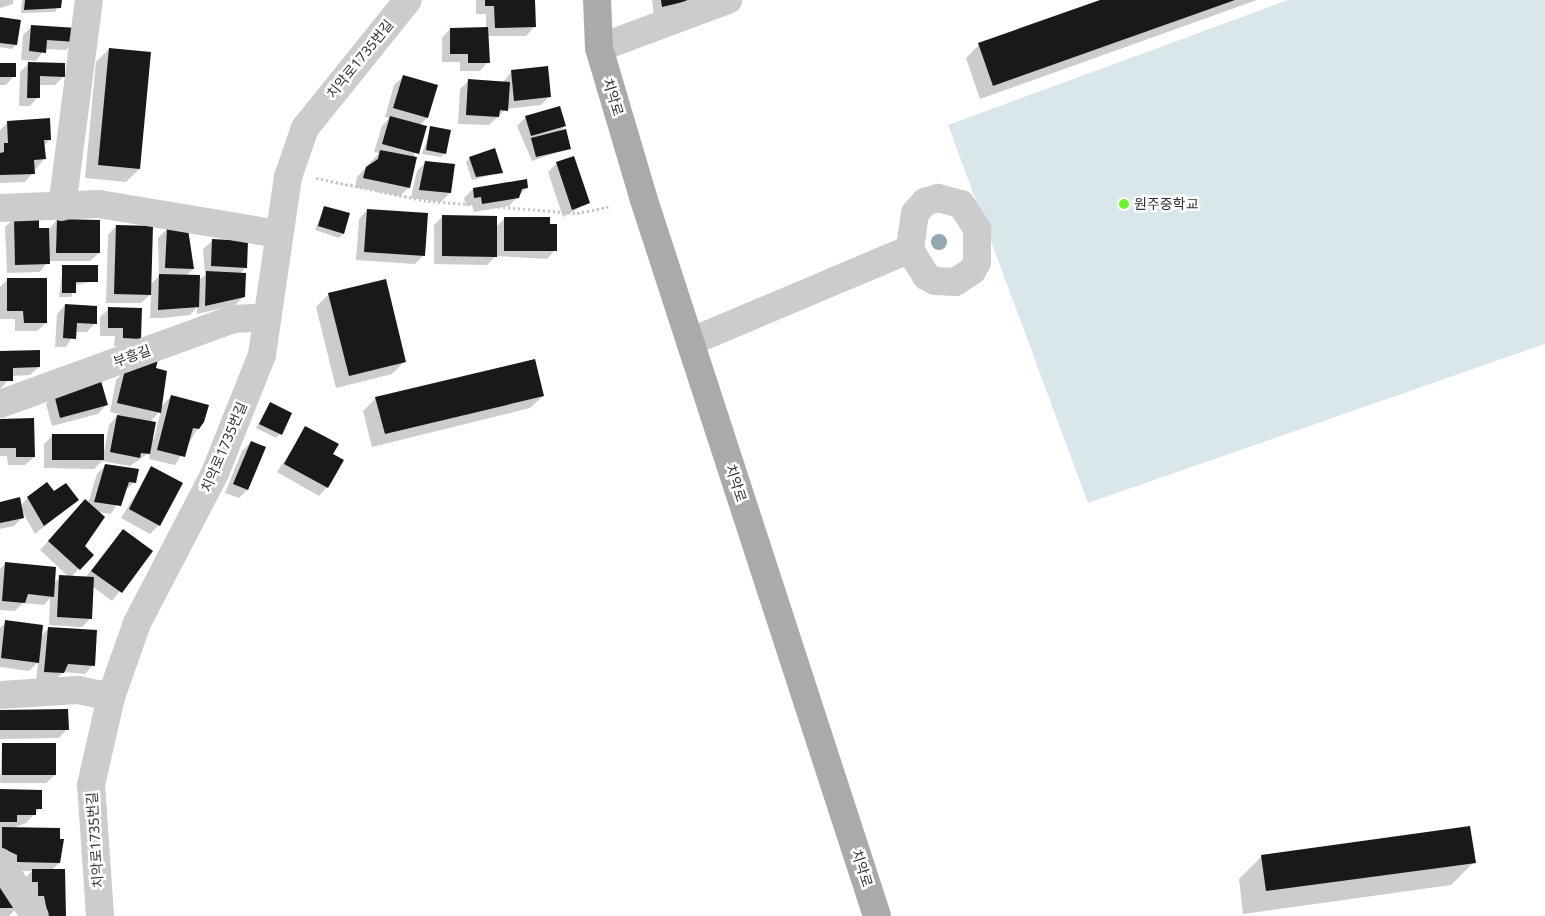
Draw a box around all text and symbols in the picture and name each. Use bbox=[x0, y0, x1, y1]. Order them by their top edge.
street label: 치악로1735번길 bbox=[323, 16, 397, 102]
street label: 치악로 bbox=[599, 76, 627, 118]
place label: 원주중학교 bbox=[1134, 196, 1198, 212]
marker: 원주중학교 bbox=[1118, 198, 1130, 210]
street label: 부흥길 bbox=[111, 341, 153, 371]
street label: 치악로1735번길 bbox=[197, 399, 251, 495]
street label: 치악로 bbox=[722, 462, 750, 504]
street label: 치악로1735번길 bbox=[83, 791, 107, 889]
street label: 치악로 bbox=[848, 847, 876, 889]

